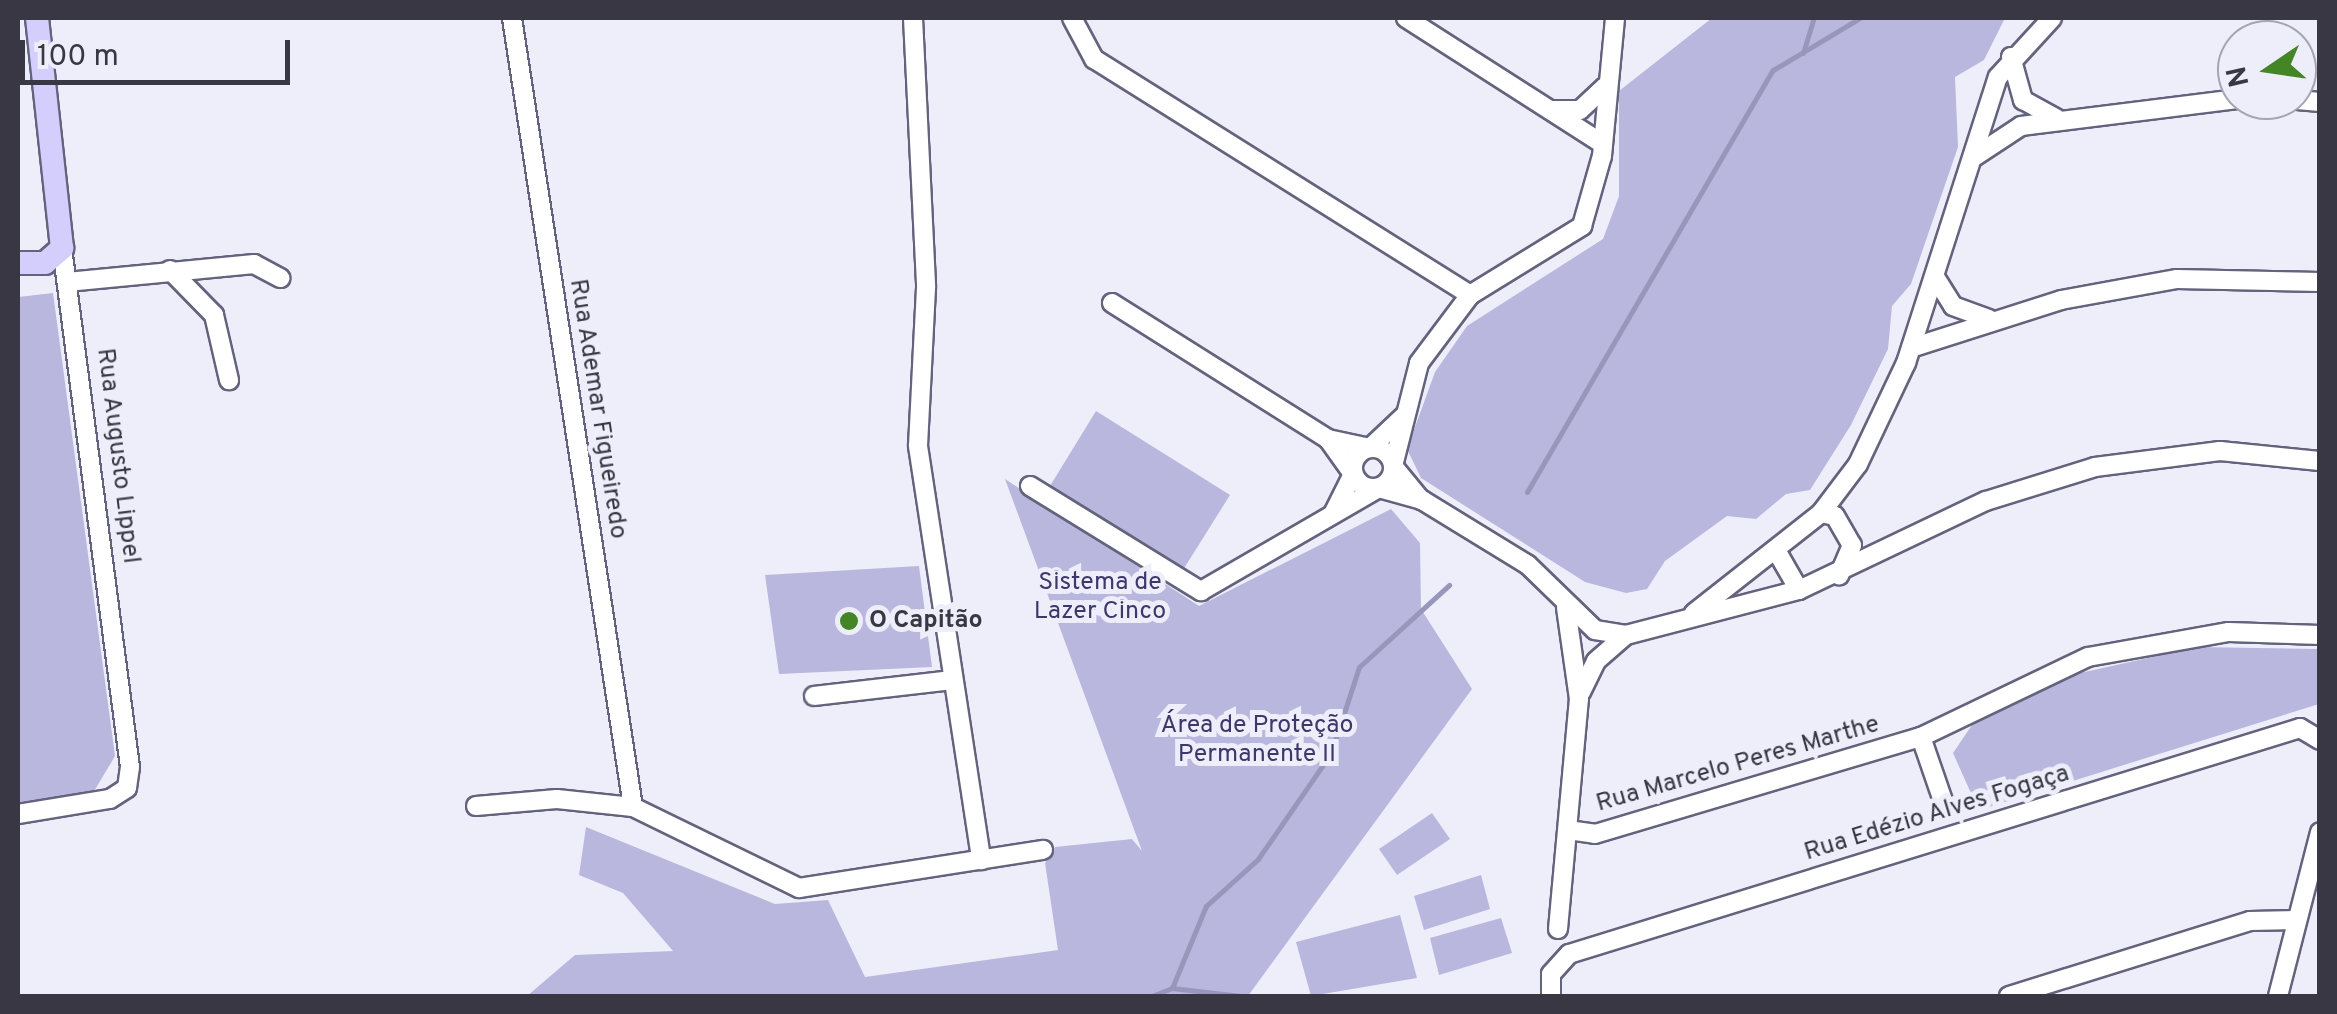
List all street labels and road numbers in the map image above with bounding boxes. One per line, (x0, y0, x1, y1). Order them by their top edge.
street label: Rua Ademar Figueiredo (562, 276, 632, 542)
street label: Rua Augusto Lippel (89, 346, 145, 566)
street label: Rua Marcelo Peres Marthe (1593, 710, 1883, 820)
street label: Rua Edézio Alves Fogaça (1800, 759, 2074, 869)

